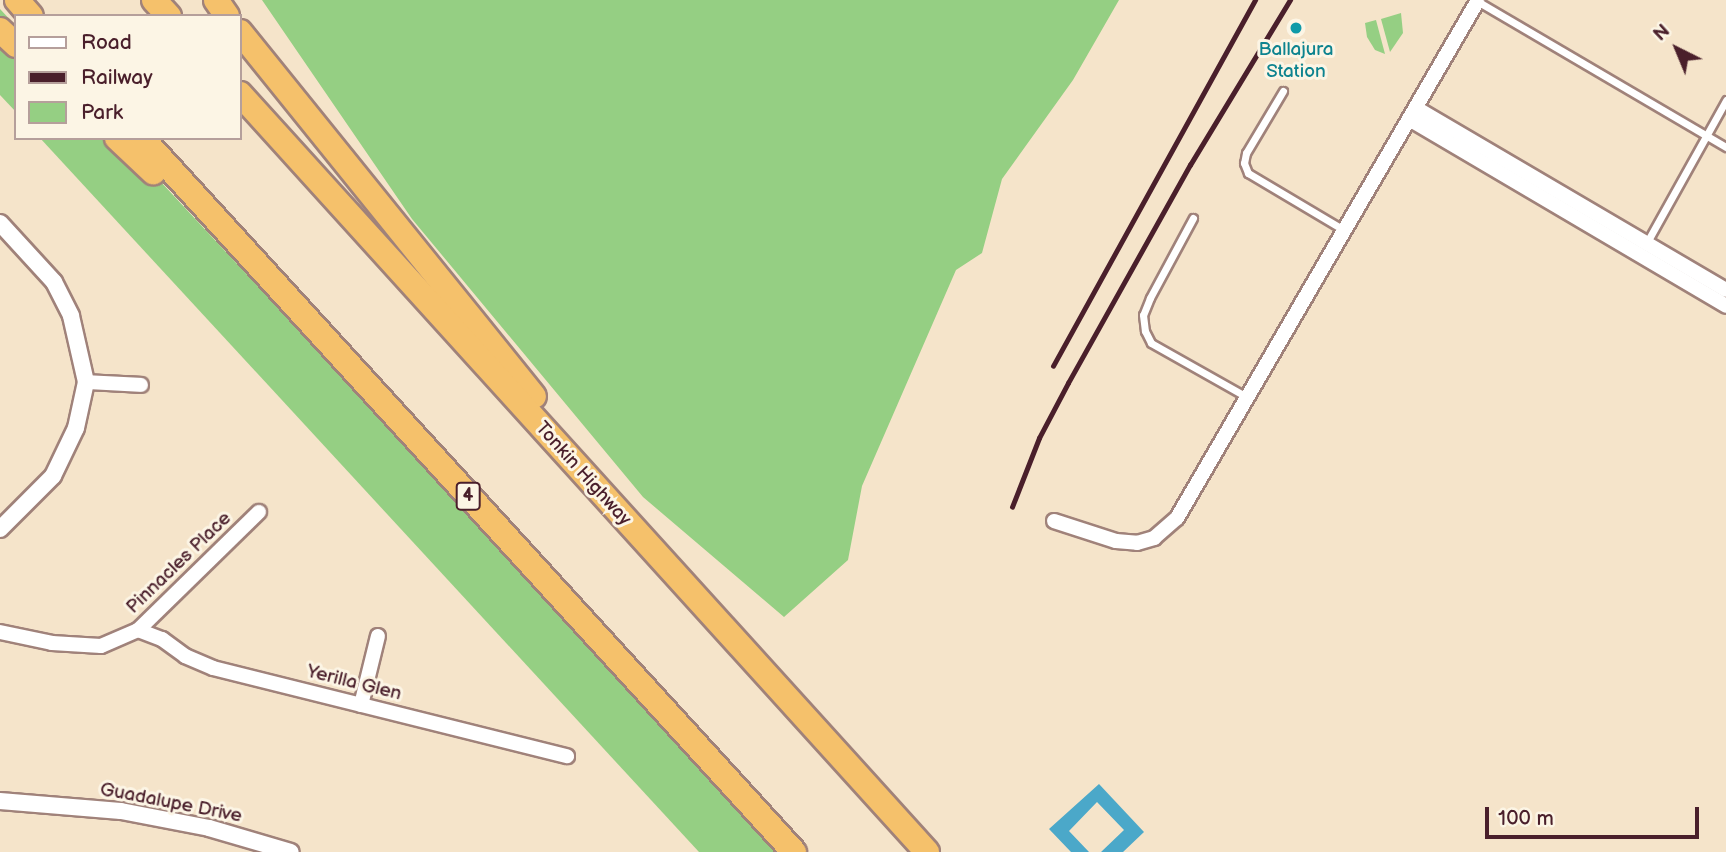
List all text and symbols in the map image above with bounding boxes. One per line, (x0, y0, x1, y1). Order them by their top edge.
legend (14, 14, 242, 140)
north arrow (1642, 14, 1712, 84)
marker: Ballajura Station (1288, 20, 1304, 36)
text: N (1649, 20, 1675, 47)
text: Road (81, 30, 132, 55)
place label: Ballajura Station (1258, 39, 1334, 83)
text: Railway (81, 65, 153, 90)
text: Park (81, 100, 123, 125)
street label: Tonkin Highway (530, 417, 636, 531)
road number: 4 (454, 482, 482, 510)
street label: Pinnacles Place (122, 507, 236, 619)
street label: Yerilla Glen (304, 660, 404, 706)
street label: Guadalupe Drive (98, 778, 244, 828)
scale bar (1488, 792, 1702, 836)
text: 100 m (1498, 806, 1554, 831)

